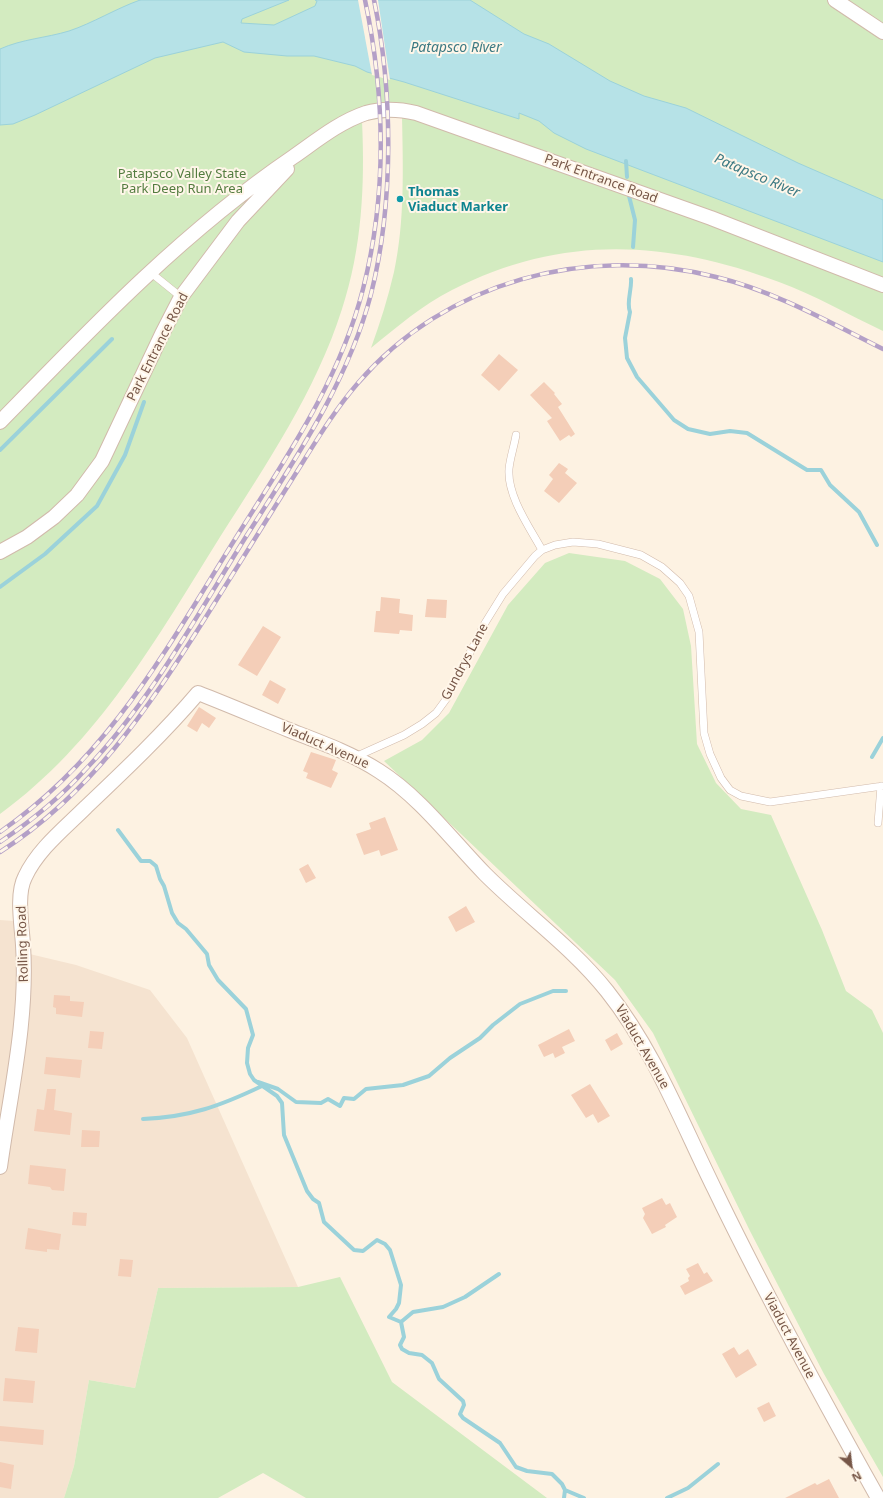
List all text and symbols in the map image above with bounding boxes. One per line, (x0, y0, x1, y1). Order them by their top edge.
water label: Patapsco River (410, 40, 502, 56)
water label: Patapsco River (712, 150, 802, 202)
street label: Park Entrance Road (542, 151, 660, 207)
park label: Patapsco Valley State Park Deep Run Area (118, 166, 246, 197)
place label: Thomas Viaduct Marker (408, 184, 508, 215)
marker: Thomas Viaduct Marker (395, 194, 405, 204)
street label: Park Entrance Road (124, 290, 192, 404)
street label: Gundrys Lane (438, 621, 492, 703)
street label: Viaduct Avenue (279, 720, 371, 772)
street label: Rolling Road (14, 905, 32, 983)
street label: Viaduct Avenue (612, 1002, 672, 1092)
street label: Viaduct Avenue (760, 1291, 818, 1381)
north arrow (831, 1446, 871, 1486)
text: N (849, 1468, 864, 1486)

